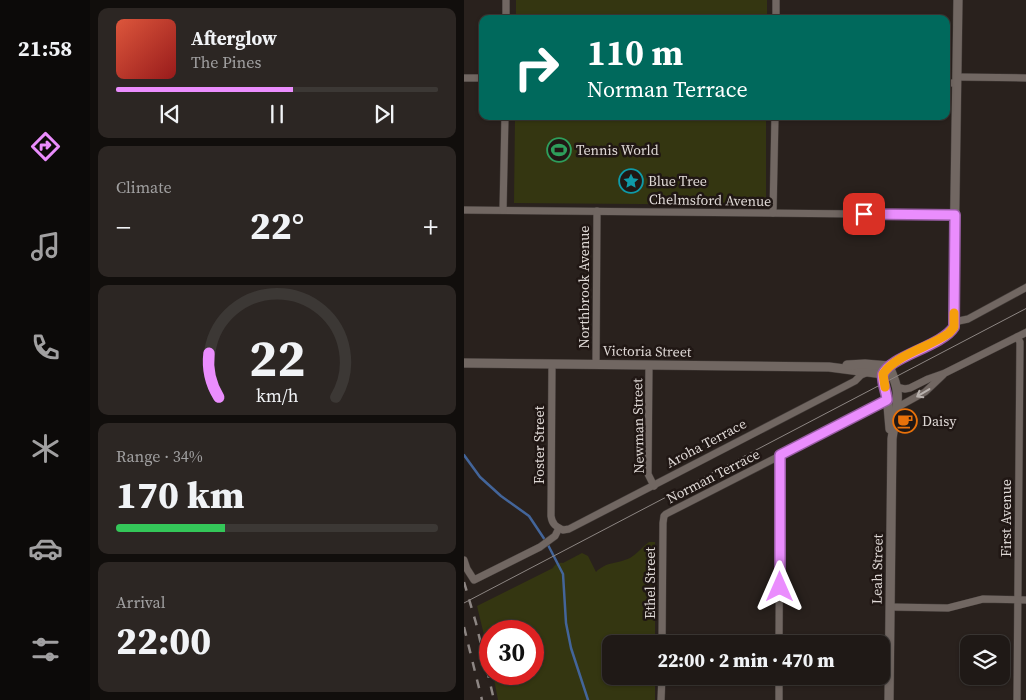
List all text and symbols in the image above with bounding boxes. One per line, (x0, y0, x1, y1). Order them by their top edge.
text: Afterglow (191, 25, 277, 51)
text: 110 m (587, 29, 683, 77)
text: 21:58 (18, 33, 72, 63)
icon: right (504, 35, 569, 100)
text: The Pines (191, 51, 261, 73)
text: Norman Terrace (587, 74, 748, 104)
icon: previous (156, 100, 184, 128)
icon: pause (263, 100, 291, 128)
icon: next (370, 100, 398, 128)
icon: directions (28, 129, 63, 164)
sports icon: Tennis World (546, 137, 572, 163)
place label: Tennis World (576, 140, 659, 160)
place icon: Blue Tree (618, 168, 644, 194)
place label: Blue Tree (648, 171, 707, 191)
text: Climate (116, 176, 172, 198)
street label: Chelmsford Avenue (649, 189, 771, 211)
pin (843, 193, 885, 235)
text: 22° (250, 200, 304, 252)
icon: arrive (850, 200, 878, 228)
text: − (116, 208, 131, 246)
text: + (423, 208, 438, 246)
street label: Northbrook Avenue (574, 226, 594, 348)
icon: music (28, 229, 63, 264)
text: 22 (249, 322, 305, 393)
icon: phone (28, 330, 63, 365)
street label: Victoria Street (602, 340, 692, 362)
street label: Newman Street (627, 378, 649, 474)
text: km/h (256, 383, 299, 408)
one-way arrow (916, 388, 930, 398)
street label: Foster Street (529, 405, 549, 484)
cafe icon: Daisy (892, 408, 918, 434)
place label: Daisy (922, 411, 957, 431)
street label: Aroha Terrace (662, 413, 750, 473)
icon: climate (28, 431, 63, 466)
street label: Norman Terrace (663, 444, 763, 508)
text: Range · 34% (116, 445, 203, 467)
text: 170 km (116, 469, 244, 521)
street label: First Avenue (996, 479, 1016, 557)
icon: car (28, 531, 63, 566)
street label: Leah Street (866, 533, 888, 604)
street label: Ethel Street (640, 547, 660, 619)
position arrow (753, 560, 805, 612)
text: Arrival (116, 591, 165, 613)
text: 22:00 (116, 615, 211, 667)
speed limit sign: 30 (479, 620, 544, 685)
icon: filters (28, 632, 63, 667)
map controls (960, 635, 1010, 685)
button: layers (960, 635, 1010, 685)
text: 22:00 · 2 min · 470 m (657, 647, 835, 673)

